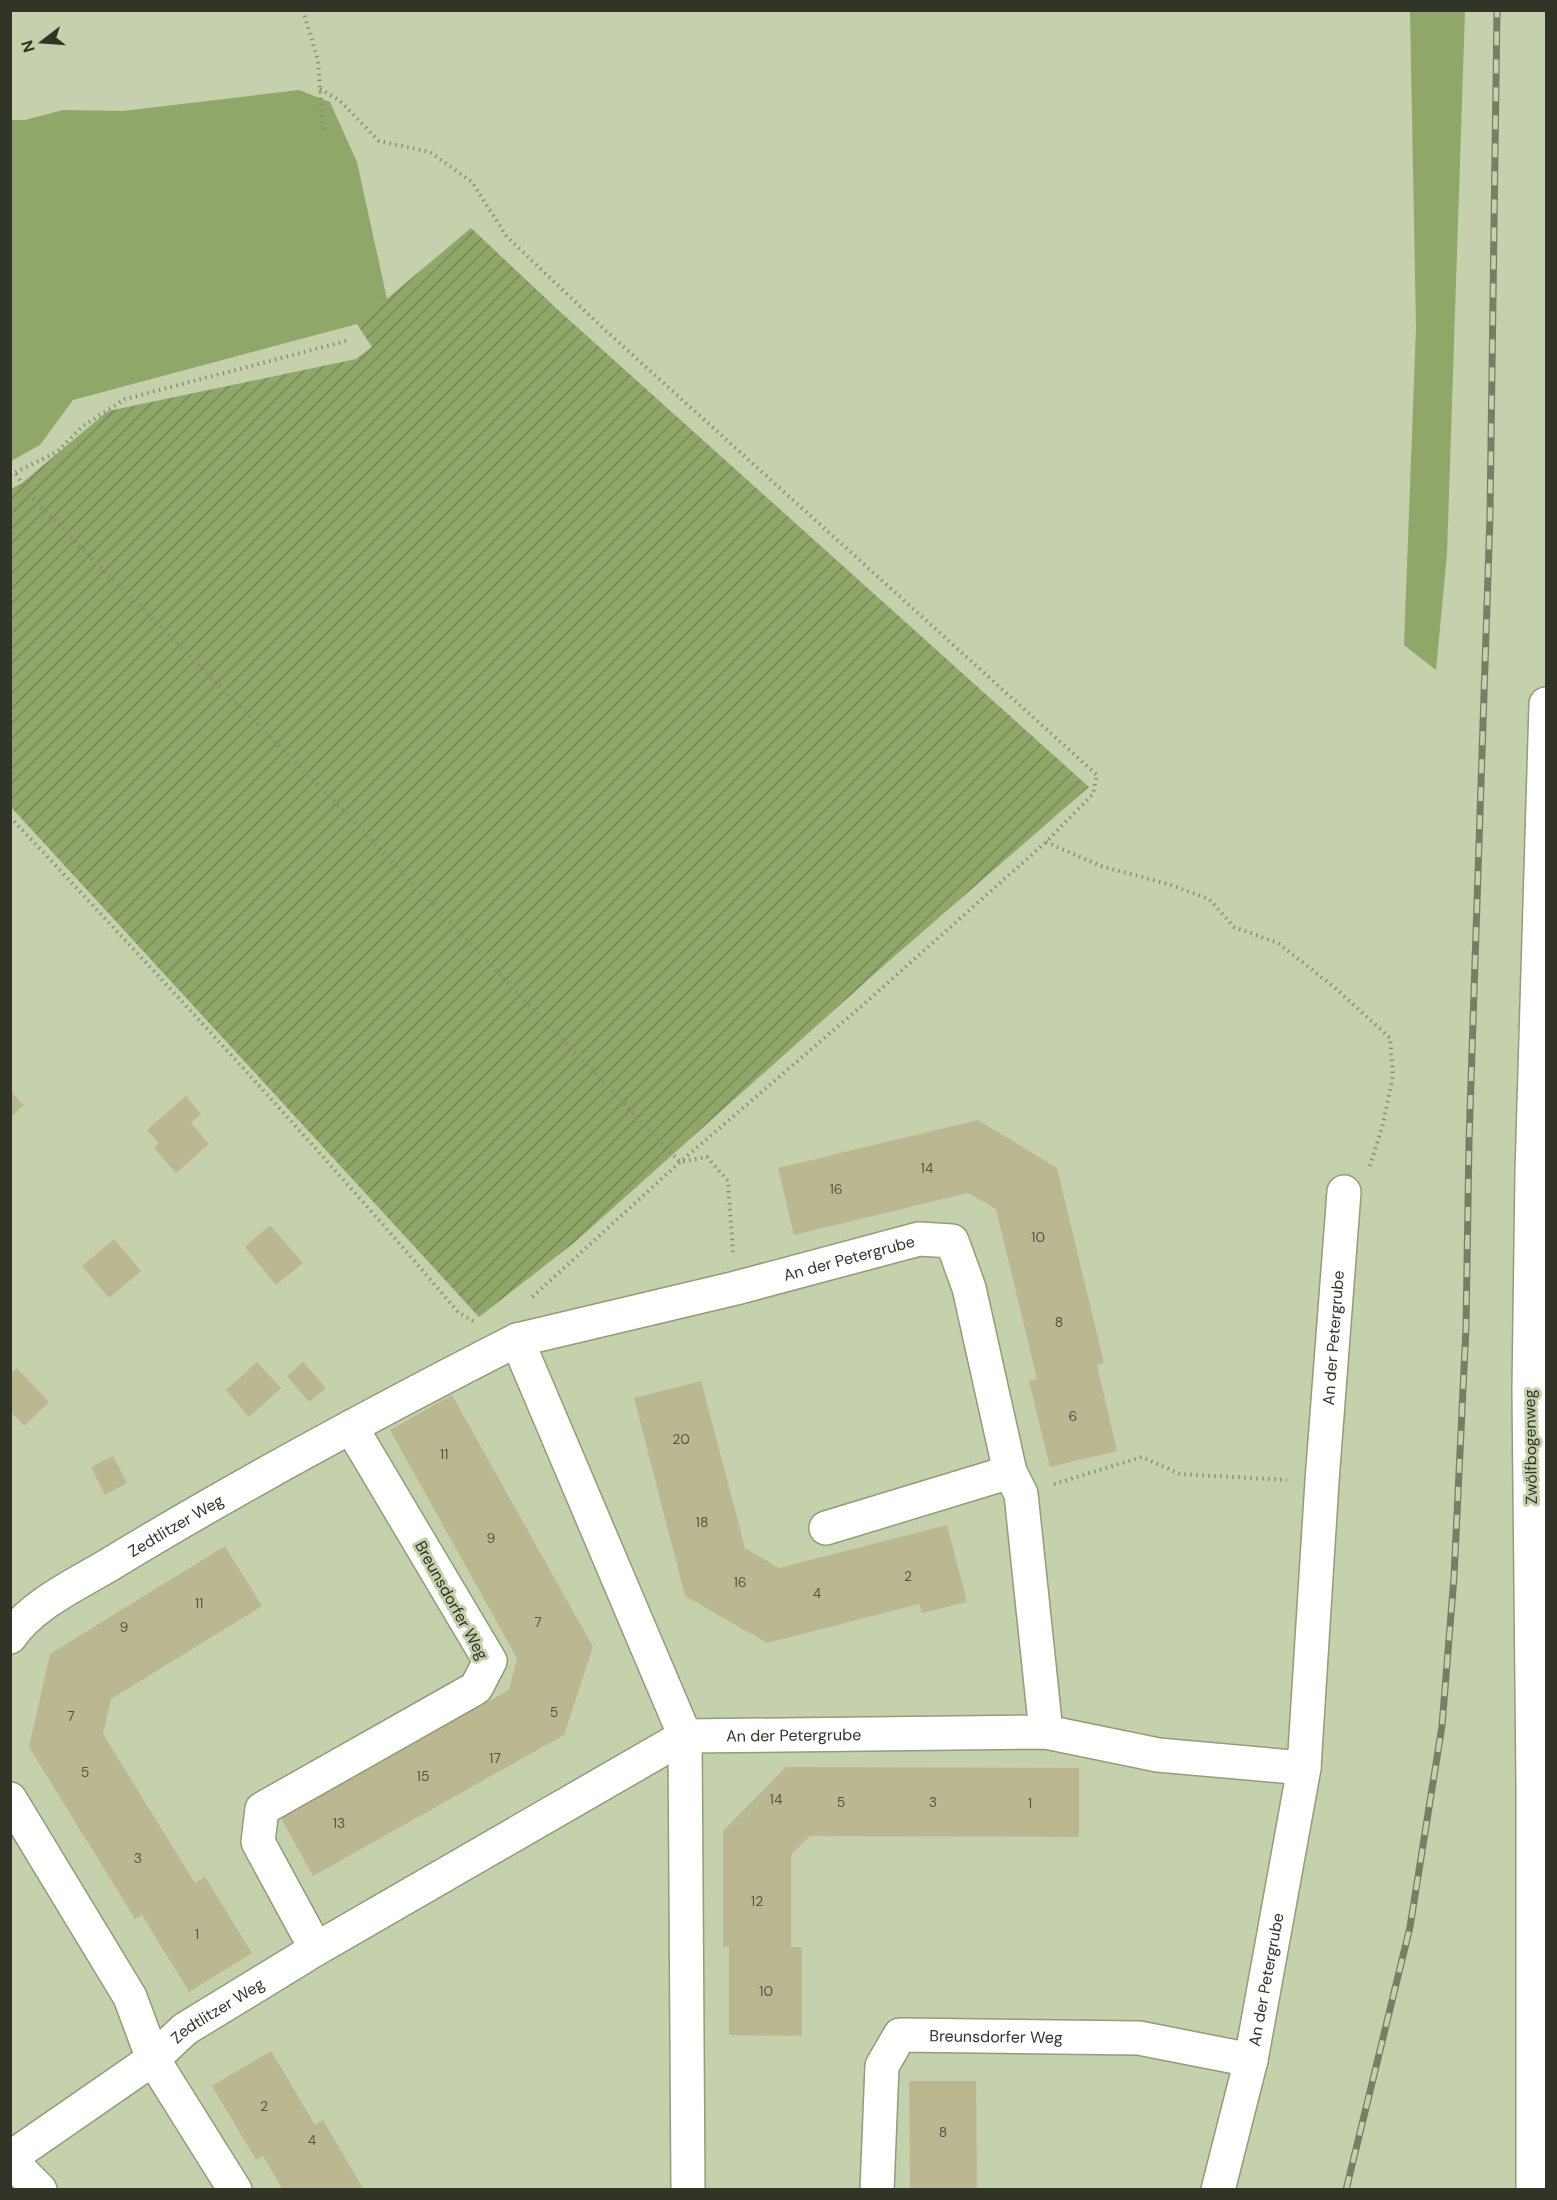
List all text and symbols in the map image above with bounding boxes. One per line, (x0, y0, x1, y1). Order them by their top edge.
north arrow (12, 12, 72, 72)
text: N (16, 38, 40, 55)
house number: 14 (921, 1159, 934, 1177)
house number: 16 (829, 1180, 843, 1198)
house number: 10 (1031, 1228, 1045, 1246)
street label: An der Petergrube (781, 1231, 917, 1286)
street label: An der Petergrube (1318, 1270, 1349, 1406)
house number: 8 (1055, 1313, 1063, 1331)
street label: Zwölfbogenweg (1519, 1389, 1542, 1505)
house number: 6 (1069, 1407, 1077, 1425)
house number: 20 (672, 1430, 690, 1448)
house number: 11 (440, 1445, 448, 1463)
street label: Zedtlitzer Weg (124, 1490, 227, 1562)
house number: 18 (696, 1513, 708, 1531)
house number: 9 (487, 1529, 496, 1547)
street label: Breunsdorfer Weg (410, 1537, 493, 1664)
house number: 2 (904, 1567, 912, 1585)
house number: 16 (733, 1573, 747, 1591)
house number: 4 (813, 1584, 822, 1602)
house number: 11 (195, 1594, 203, 1612)
house number: 7 (534, 1613, 542, 1631)
house number: 9 (120, 1618, 129, 1636)
house number: 5 (550, 1703, 558, 1721)
house number: 7 (67, 1707, 75, 1725)
street label: An der Petergrube (726, 1724, 861, 1747)
house number: 17 (489, 1749, 501, 1767)
house number: 5 (81, 1763, 89, 1781)
house number: 15 (417, 1767, 429, 1785)
house number: 14 (770, 1790, 783, 1808)
house number: 5 (837, 1793, 845, 1811)
house number: 3 (929, 1793, 937, 1811)
house number: 1 (1028, 1794, 1032, 1812)
house number: 13 (333, 1814, 345, 1832)
house number: 3 (134, 1849, 142, 1867)
house number: 12 (751, 1892, 763, 1910)
street label: An der Petergrube (1244, 1911, 1289, 2048)
house number: 1 (195, 1925, 199, 1943)
street label: Zedtlitzer Weg (166, 1973, 268, 2048)
house number: 10 (759, 1982, 773, 2000)
street label: Breunsdorfer Weg (929, 2025, 1063, 2048)
house number: 2 (260, 2097, 268, 2115)
house number: 8 (939, 2123, 947, 2141)
house number: 4 (308, 2131, 317, 2149)

